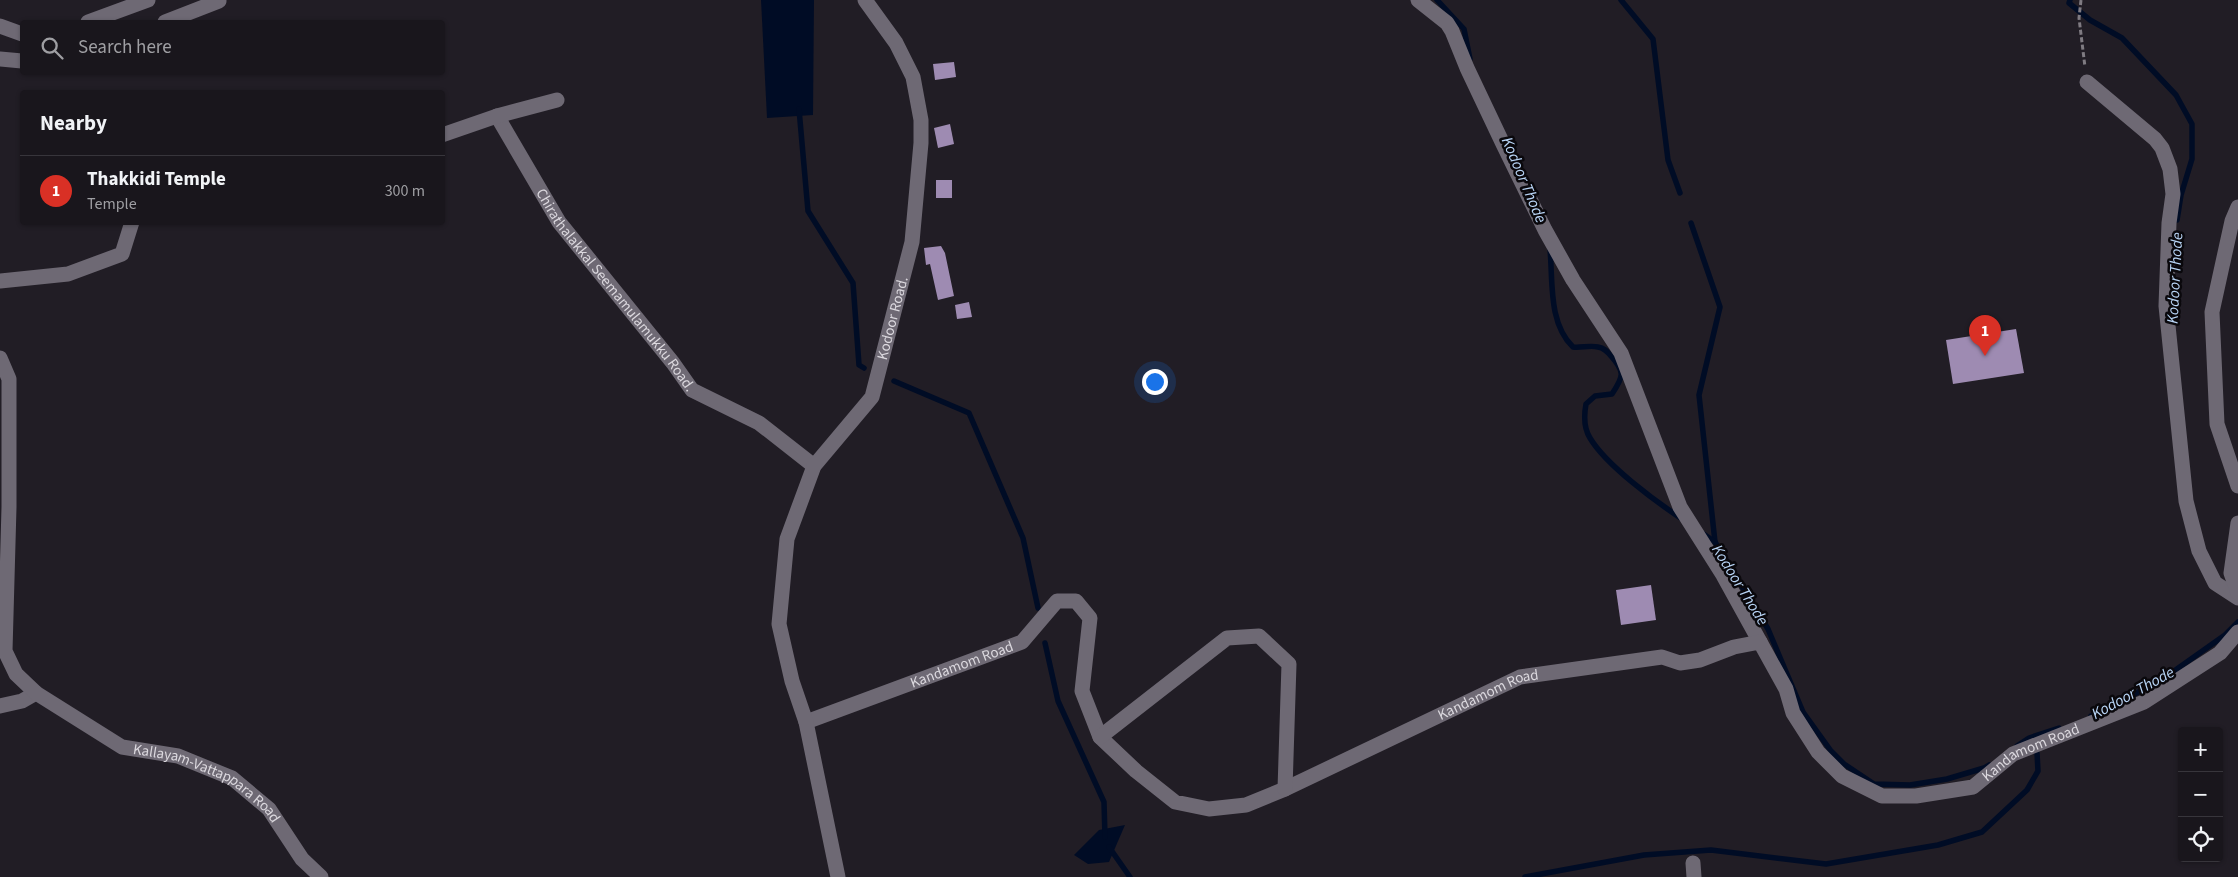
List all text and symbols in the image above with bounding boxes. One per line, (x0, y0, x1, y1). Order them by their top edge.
search box (20, 20, 445, 75)
icon: search (38, 34, 66, 62)
text: Search here (78, 34, 172, 61)
text: Nearby (40, 108, 107, 138)
water label: Kodoor Thode (1496, 134, 1552, 227)
text: Thakkidi Temple (87, 166, 226, 193)
text: 1 (52, 180, 60, 202)
text: 300 m (385, 180, 425, 202)
street label: Chirathalakkal Seemamulamukku Road. (531, 184, 700, 396)
text: Temple (87, 193, 137, 215)
water label: Kodoor Thode (2162, 231, 2188, 324)
street label: Kodoor Road. (872, 274, 913, 362)
pin: 1 (1969, 315, 2001, 356)
your location (1142, 369, 1168, 395)
water label: Kodoor Thode (1706, 540, 1774, 630)
street label: Kandamom Road (907, 636, 1016, 693)
water label: Kodoor Thode (2088, 661, 2179, 725)
street label: Kandamom Road (1434, 664, 1540, 725)
street label: Kandamom Road (1977, 718, 2083, 786)
map controls (2178, 727, 2223, 862)
button: + (2178, 727, 2223, 772)
street label: Kallayam-Vattappara Road (132, 738, 286, 827)
button: − (2178, 772, 2223, 817)
button: locate (2178, 817, 2223, 862)

